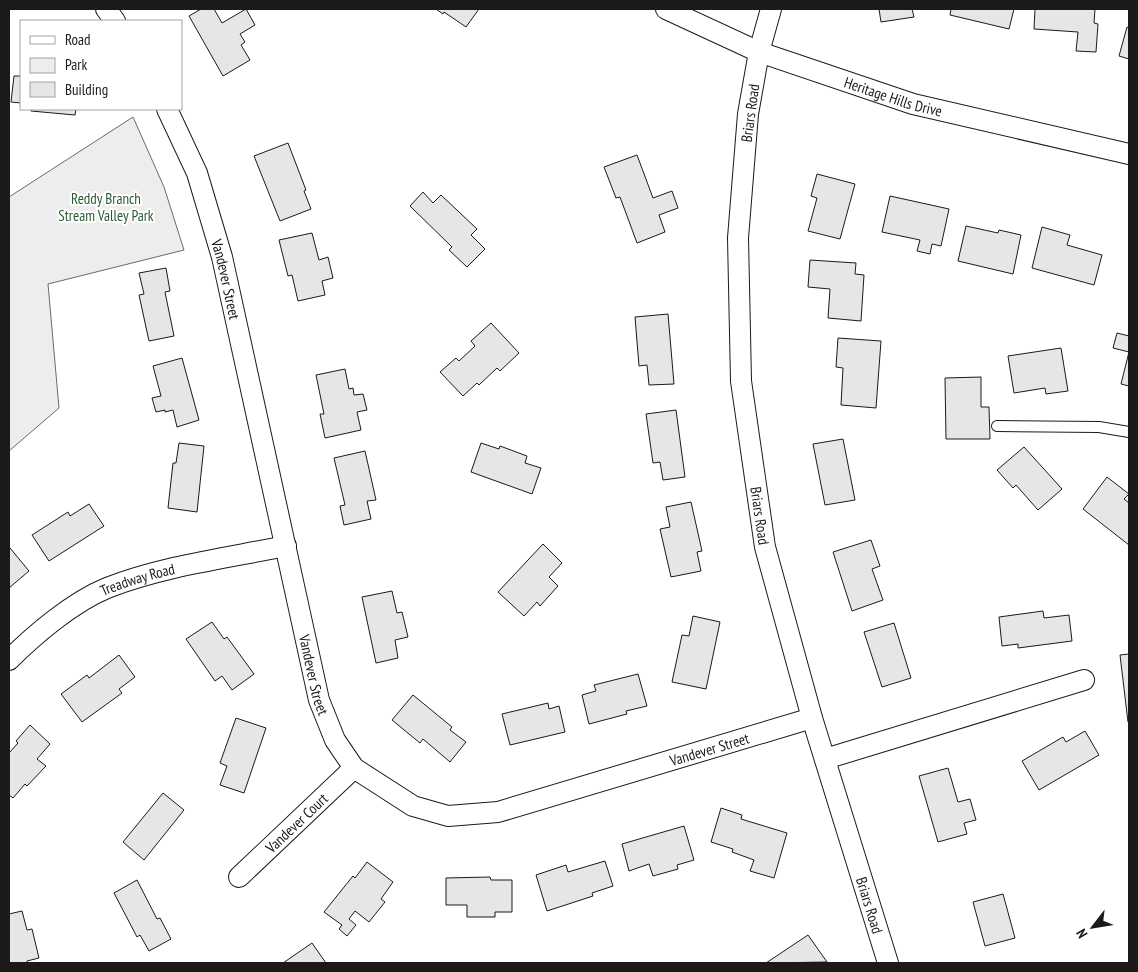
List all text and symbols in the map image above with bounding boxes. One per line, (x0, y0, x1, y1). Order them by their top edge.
legend (20, 20, 182, 110)
text: Road (65, 30, 91, 49)
text: Park (65, 55, 87, 74)
street label: Heritage Hills Drive (842, 72, 944, 120)
text: Building (65, 80, 108, 99)
street label: Briars Road (737, 83, 763, 143)
park label: Reddy Branch Stream Valley Park (58, 189, 154, 225)
street label: Vandever Street (207, 236, 245, 321)
street label: Briars Road (747, 485, 774, 546)
street label: Treadway Road (97, 559, 176, 599)
street label: Vandever Street (295, 632, 333, 718)
street label: Vandever Street (666, 728, 751, 770)
street label: Vandever Court (260, 789, 331, 857)
street label: Briars Road (852, 874, 888, 936)
north arrow (1068, 902, 1118, 952)
text: N (1072, 926, 1092, 942)

